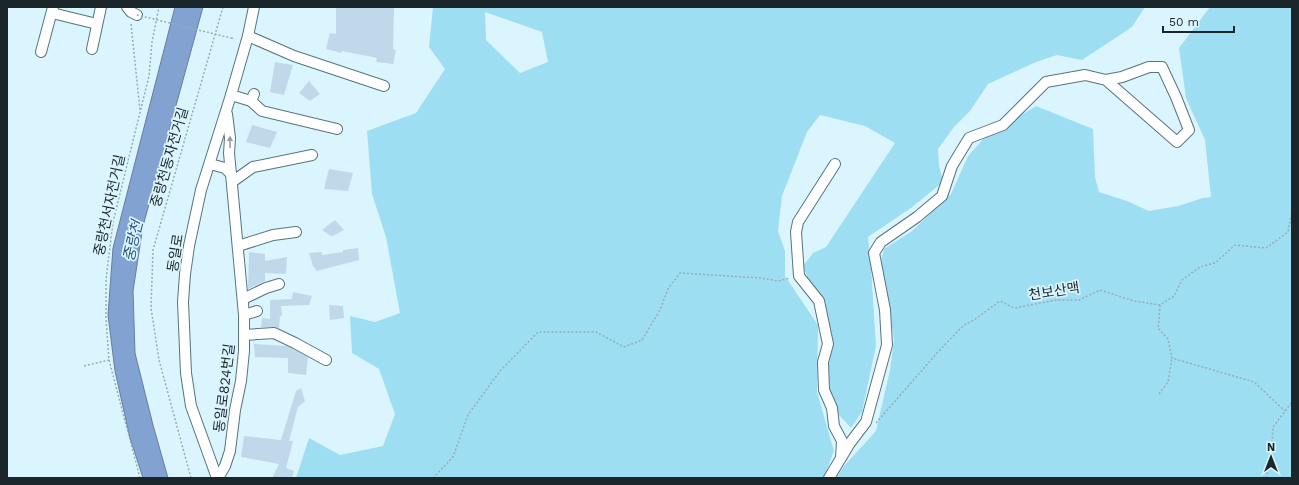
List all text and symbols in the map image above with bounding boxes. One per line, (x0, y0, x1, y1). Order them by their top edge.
scale bar (1163, 8, 1234, 34)
text: 50 m (1169, 15, 1199, 29)
street label: 중랑천동자전거길 (147, 105, 191, 209)
one-way arrow (227, 135, 233, 148)
street label: 중랑천서자전거길 (90, 153, 128, 257)
water label: 중랑천 (120, 217, 147, 263)
street label: 동일로 (164, 233, 186, 273)
street label: 천보산맥 (1027, 279, 1081, 303)
street label: 동일로824번길 (211, 343, 237, 433)
north arrow (1251, 437, 1291, 477)
text: N (1267, 441, 1275, 454)

